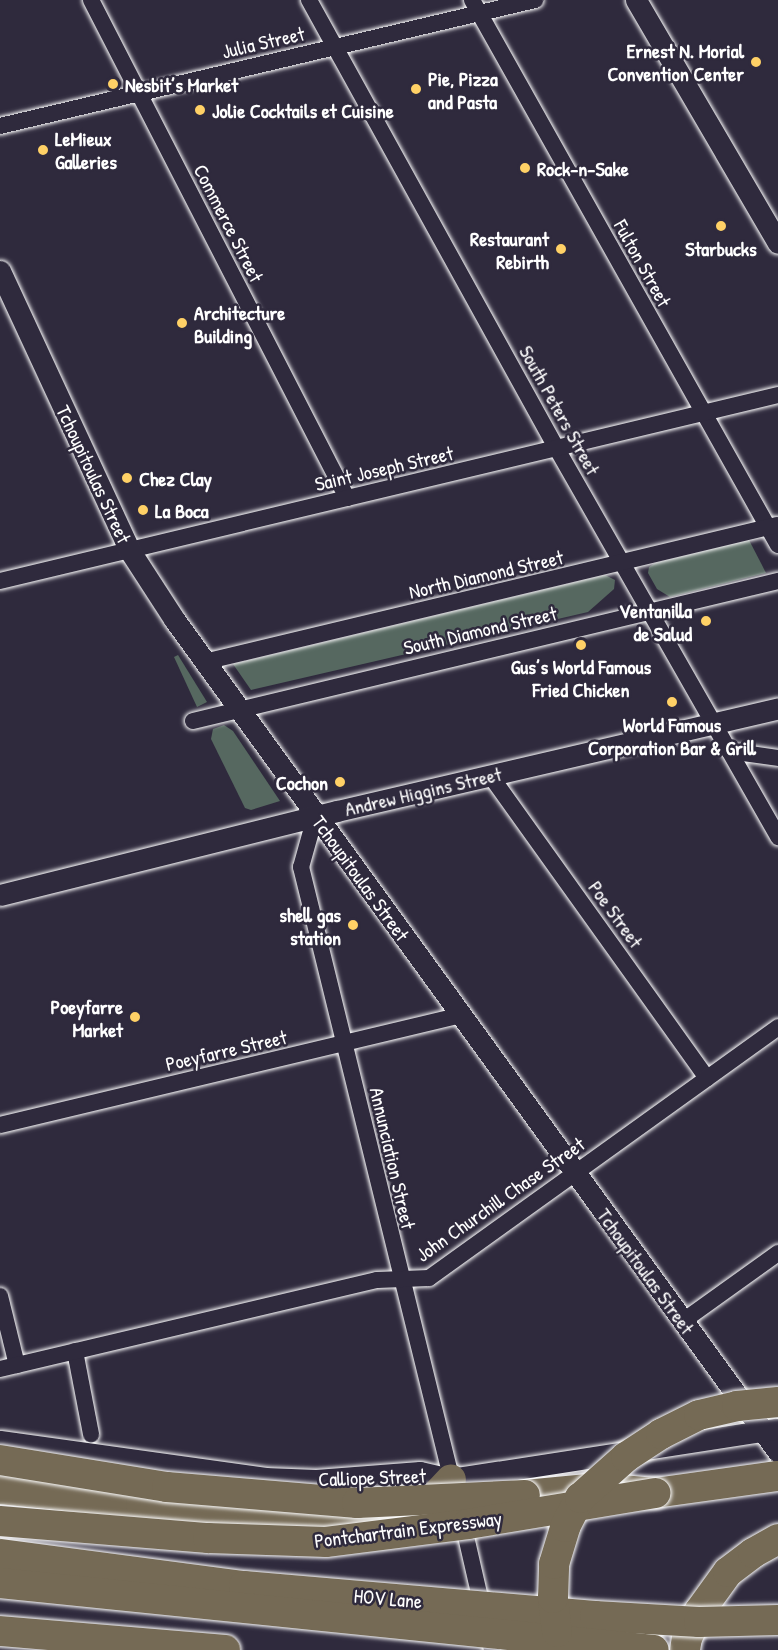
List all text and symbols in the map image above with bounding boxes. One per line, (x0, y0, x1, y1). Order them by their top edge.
street label: Julia Street (219, 21, 307, 63)
place label: Ernest N. Morial Convention Center (607, 39, 744, 86)
marker: Ernest N. Morial Convention Center (749, 55, 763, 69)
place label: Pie, Pizza and Pasta (428, 66, 498, 113)
place label: Nesbit’s Market (125, 72, 238, 96)
marker: Nesbit’s Market (106, 77, 120, 91)
marker: Pie, Pizza and Pasta (409, 82, 423, 96)
place label: Jolie Cocktails et Cuisine (212, 98, 394, 122)
marker: Jolie Cocktails et Cuisine (193, 103, 207, 117)
place label: LeMieux Galleries (55, 126, 117, 173)
marker: LeMieux Galleries (36, 143, 50, 157)
place label: Rock-n-Sake (537, 156, 629, 180)
street label: Commerce Street (189, 160, 269, 286)
marker: Rock-n-Sake (518, 161, 532, 175)
street label: Fulton Street (609, 215, 677, 311)
marker: Starbucks (714, 219, 728, 233)
place label: Restaurant Rebirth (470, 226, 549, 273)
place label: Starbucks (685, 236, 757, 260)
marker: Restaurant Rebirth (554, 242, 568, 256)
place label: Architecture Building (194, 300, 285, 347)
marker: Architecture Building (175, 316, 189, 330)
street label: South Peters Street (515, 341, 605, 479)
street label: Tchoupitoulas Street (52, 401, 136, 547)
street label: Saint Joseph Street (312, 440, 456, 496)
place label: Chez Clay (139, 466, 212, 490)
marker: Chez Clay (120, 471, 134, 485)
place label: La Boca (155, 498, 209, 522)
marker: La Boca (136, 503, 150, 517)
street label: North Diamond Street (406, 545, 566, 603)
place label: Ventanilla de Salud (619, 598, 692, 645)
street label: South Diamond Street (401, 601, 559, 659)
marker: Ventanilla de Salud (697, 612, 715, 630)
marker: Gus’s World Famous Fried Chicken (574, 638, 588, 652)
place label: Gus’s World Famous Fried Chicken (511, 654, 651, 701)
marker: World Famous Corporation Bar & Grill (665, 695, 679, 709)
place label: World Famous Corporation Bar & Grill (588, 712, 756, 759)
street label: Andrew Higgins Street (342, 761, 504, 821)
place label: Cochon (276, 770, 328, 794)
marker: Cochon (333, 775, 347, 789)
street label: Tchoupitoulas Street (307, 810, 415, 946)
street label: Poe Street (584, 876, 648, 952)
place label: shell gas station (279, 902, 341, 949)
marker: shell gas station (346, 918, 360, 932)
place label: Poeyfarre Market (51, 994, 123, 1041)
marker: Poeyfarre Market (128, 1010, 142, 1024)
street label: Poeyfarre Street (163, 1024, 289, 1076)
street label: Annunciation Street (365, 1085, 421, 1231)
street label: John Churchill Chase Street (411, 1132, 589, 1266)
street label: Tchoupitoulas Street (592, 1203, 700, 1339)
street label: Calliope Street (318, 1463, 426, 1491)
street label: Pontchartrain Expressway (313, 1506, 503, 1552)
street label: HOV Lane (353, 1583, 423, 1613)

